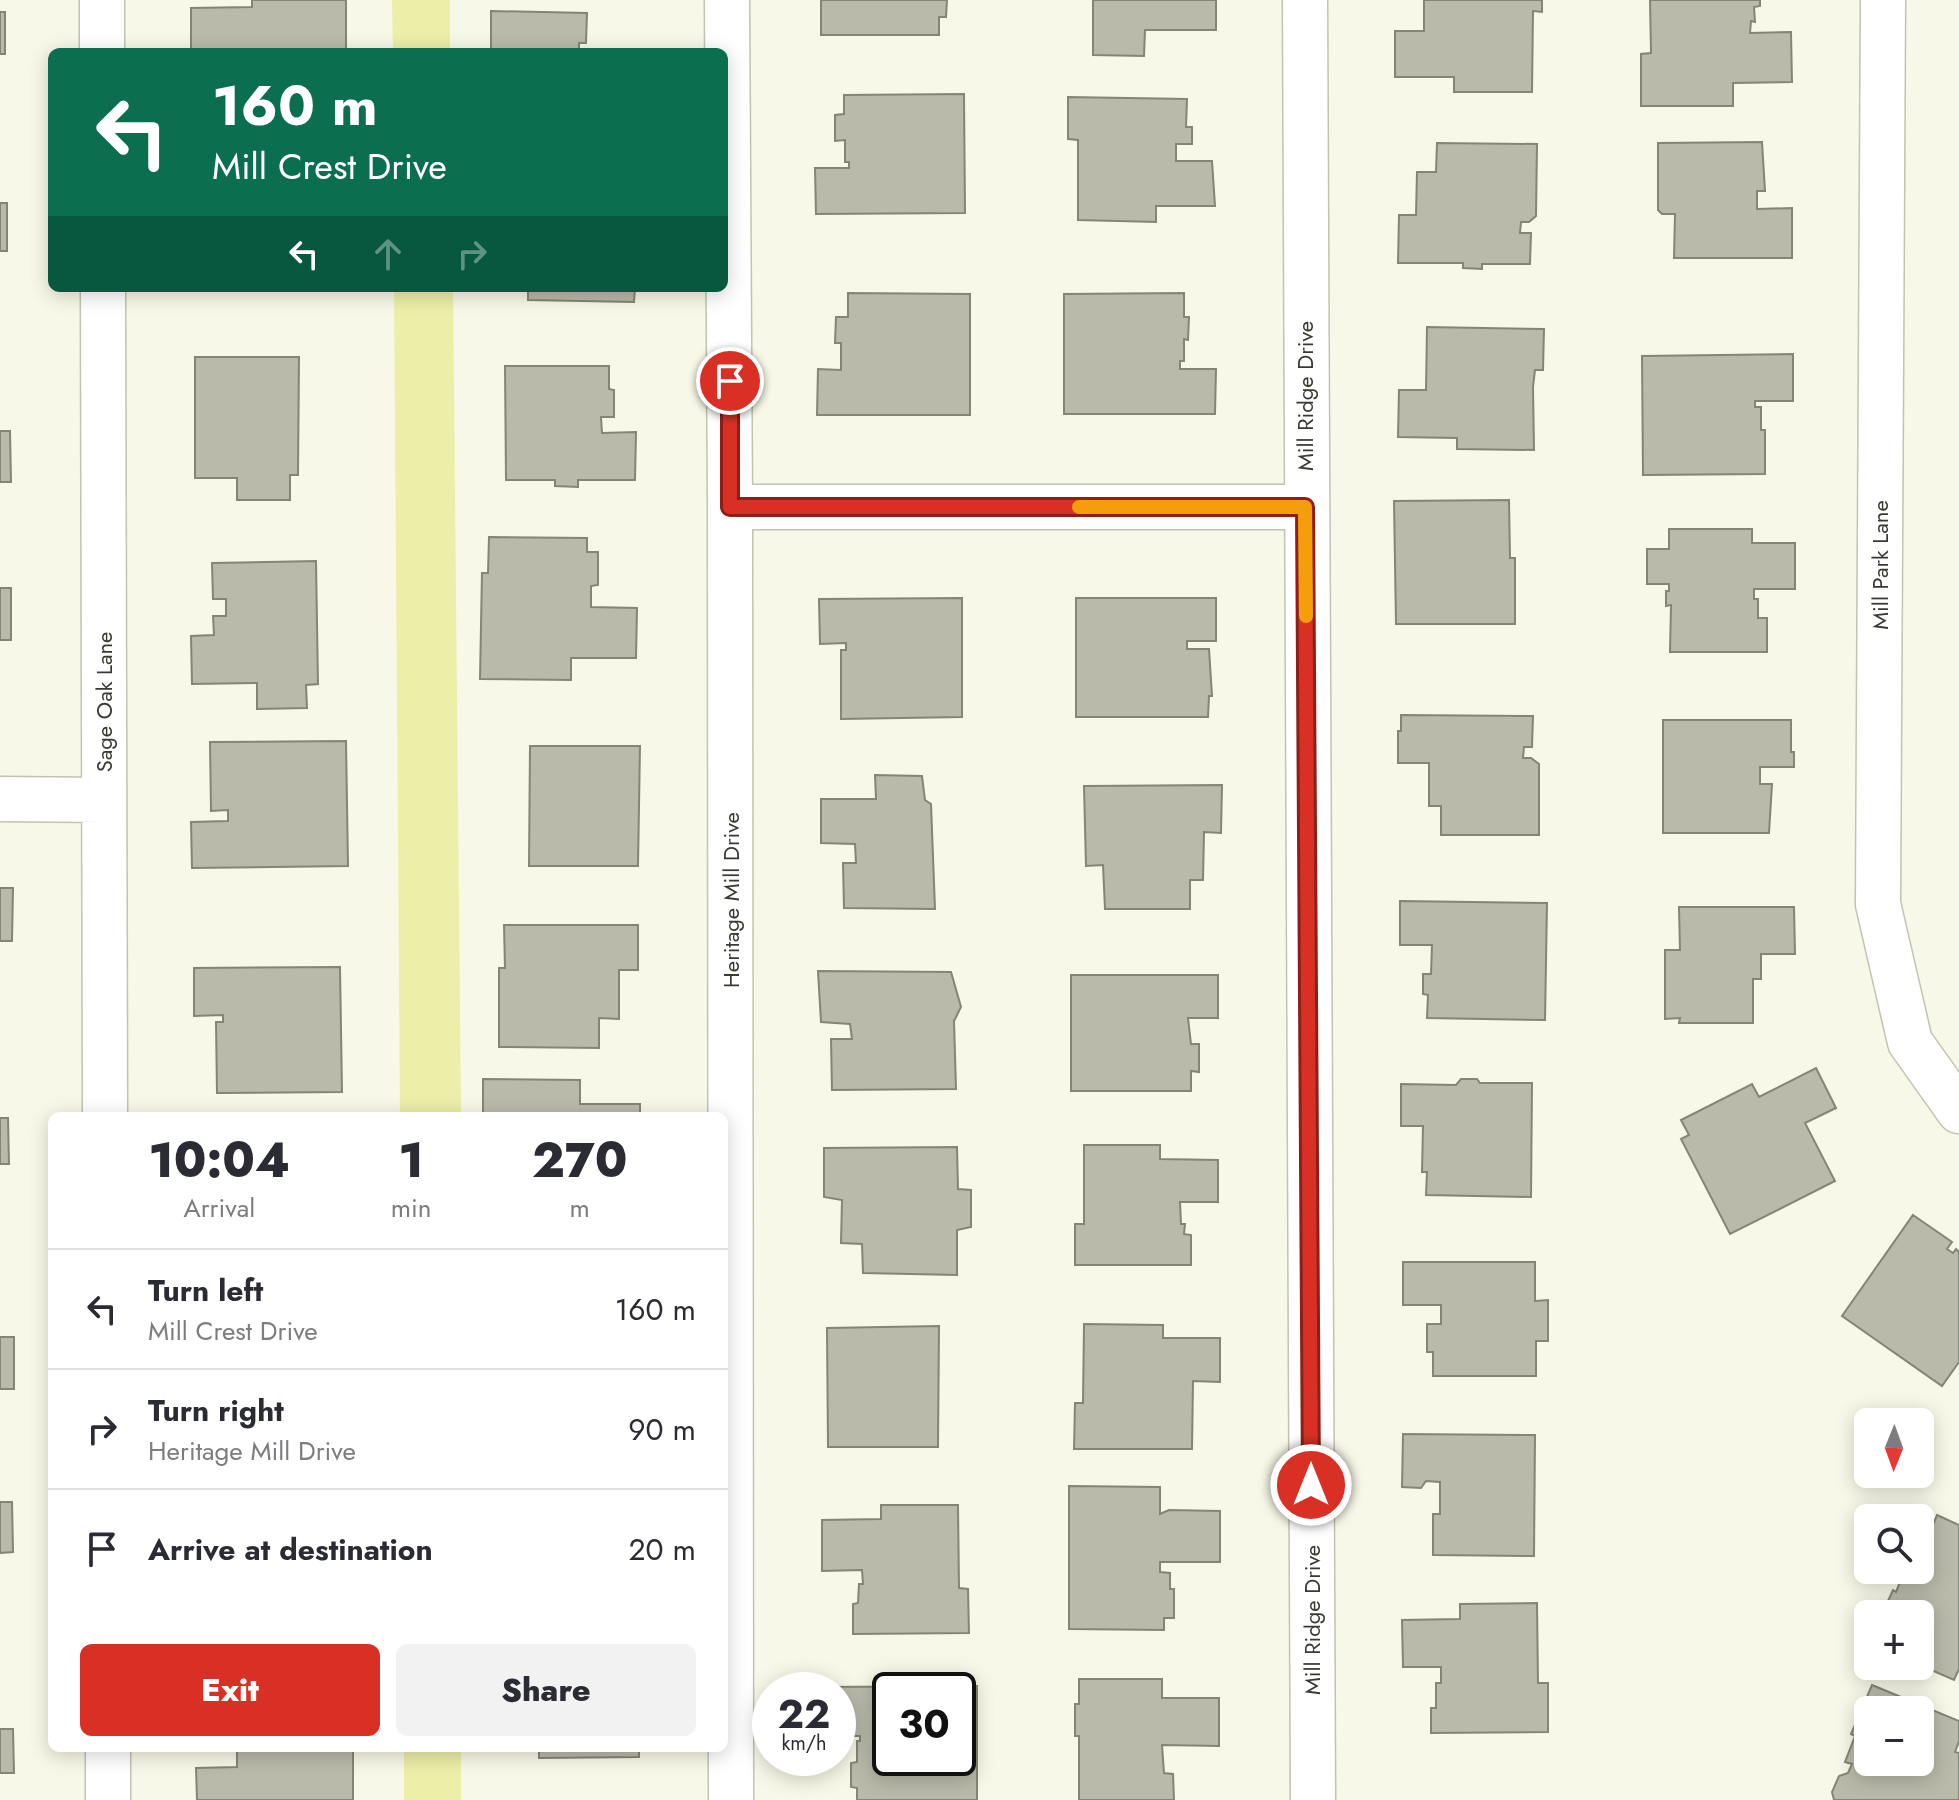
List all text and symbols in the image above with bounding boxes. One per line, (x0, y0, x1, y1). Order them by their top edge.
text: 160 m (212, 65, 378, 146)
icon: left (80, 80, 184, 184)
text: Mill Crest Drive (212, 140, 447, 192)
icon: left (282, 232, 326, 276)
icon: ahead (366, 232, 410, 276)
icon: right (450, 232, 494, 276)
street label: Mill Ridge Drive (1289, 321, 1321, 471)
pin (696, 347, 764, 415)
icon: arrive (708, 359, 752, 403)
street label: Mill Park Lane (1864, 500, 1896, 630)
street label: Sage Oak Lane (88, 632, 120, 772)
street label: Heritage Mill Drive (715, 812, 747, 988)
text: 10:04 (149, 1126, 290, 1195)
text: 1 (398, 1126, 424, 1195)
text: 270 (532, 1126, 627, 1195)
text: Arrival (184, 1189, 255, 1227)
text: min (391, 1189, 431, 1227)
text: m (570, 1189, 590, 1227)
text: Turn left (148, 1269, 263, 1312)
icon: left (80, 1287, 124, 1331)
text: 160 m (615, 1288, 696, 1331)
text: Mill Crest Drive (148, 1312, 318, 1350)
text: Turn right (148, 1389, 284, 1432)
icon: right (80, 1407, 124, 1451)
text: 90 m (628, 1408, 696, 1451)
north arrow (1854, 1408, 1934, 1488)
map controls (1854, 1408, 1934, 1776)
text: Heritage Mill Drive (148, 1432, 356, 1470)
position arrow (1269, 1443, 1353, 1527)
button: search (1854, 1504, 1934, 1584)
icon: arrive (80, 1527, 124, 1571)
text: Arrive at destination (148, 1528, 433, 1571)
text: 20 m (629, 1528, 696, 1571)
street label: Mill Ridge Drive (1296, 1545, 1328, 1695)
button: + (1854, 1600, 1934, 1680)
button: Exit (80, 1644, 380, 1736)
button: Share (396, 1644, 696, 1736)
speed limit sign: 30 (872, 1672, 976, 1776)
text: 22 (778, 1685, 830, 1743)
button: − (1854, 1696, 1934, 1776)
text: km/h (781, 1729, 827, 1758)

